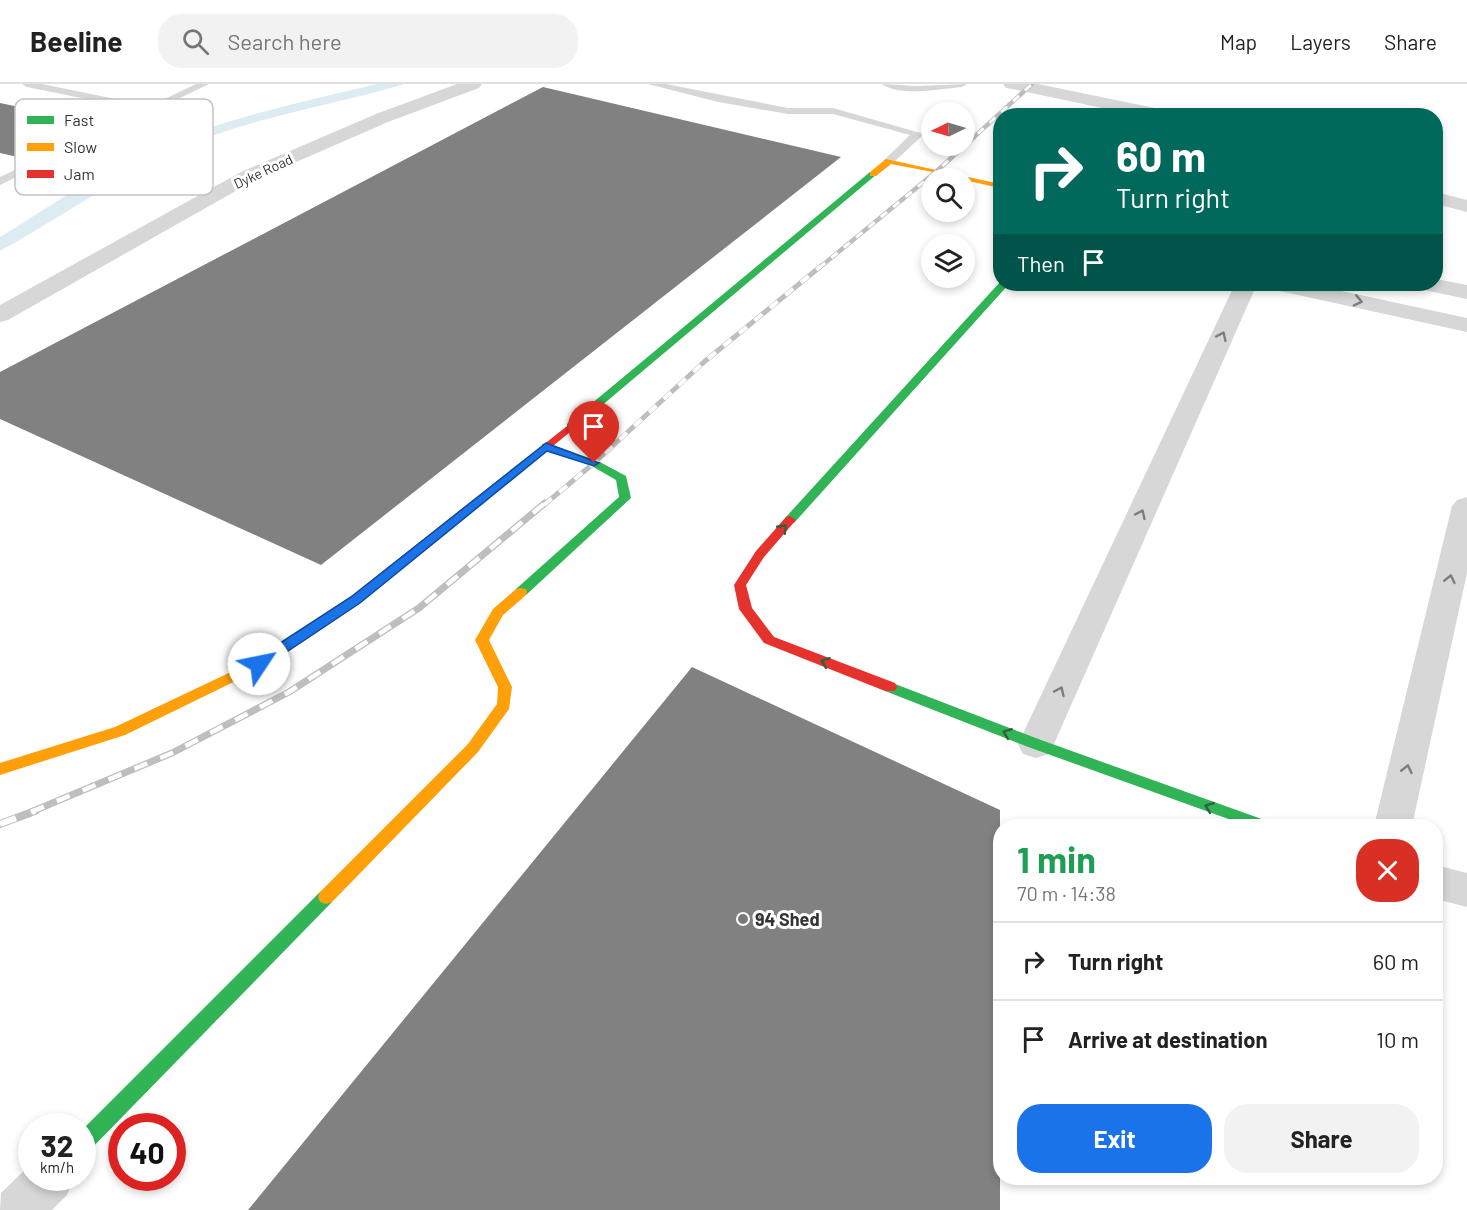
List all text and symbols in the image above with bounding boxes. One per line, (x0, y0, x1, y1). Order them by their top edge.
search box (158, 14, 578, 68)
text: Beeline (30, 24, 122, 58)
icon: search (179, 25, 212, 58)
text: Search here (227, 28, 342, 54)
text: Map (1220, 29, 1257, 54)
text: Layers (1290, 29, 1351, 54)
text: Share (1384, 29, 1437, 54)
legend (15, 99, 213, 195)
north arrow (921, 102, 975, 156)
map controls (921, 102, 975, 288)
text: Fast (64, 110, 94, 129)
text: 60 m (1116, 130, 1206, 180)
icon: right (1017, 132, 1095, 210)
text: Slow (64, 137, 97, 156)
street label: Dyke Road (231, 150, 295, 192)
text: Jam (64, 164, 95, 183)
button: search (921, 168, 975, 222)
text: Turn right (1116, 181, 1230, 213)
button: layers (921, 234, 975, 288)
icon: arrive (1077, 246, 1110, 279)
text: Then (1017, 250, 1065, 276)
one-way arrow (1353, 294, 1363, 307)
one-way arrow (1215, 332, 1227, 343)
pin (568, 401, 619, 463)
icon: arrive (577, 410, 610, 443)
one-way arrow (1134, 509, 1146, 520)
one-way arrow (776, 525, 787, 535)
one-way arrow (1443, 575, 1456, 585)
position arrow (227, 632, 291, 696)
one-way arrow (820, 657, 831, 669)
one-way arrow (1053, 687, 1065, 698)
one-way arrow (1002, 728, 1013, 740)
one-way arrow (1399, 765, 1412, 775)
one-way arrow (1205, 801, 1215, 814)
text: 1 min (1017, 837, 1096, 880)
button: close (1356, 839, 1419, 902)
text: 70 m · 14:38 (1017, 881, 1116, 905)
place label: 94 Shed (755, 908, 820, 930)
marker: 94 Shed (736, 912, 750, 926)
icon: right (1017, 945, 1050, 978)
text: Turn right (1068, 948, 1163, 974)
text: 60 m (1373, 948, 1419, 974)
icon: arrive (1017, 1023, 1050, 1056)
text: Arrive at destination (1068, 1026, 1267, 1052)
text: 10 m (1376, 1026, 1419, 1052)
button: Exit (1017, 1104, 1212, 1173)
button: Share (1224, 1104, 1419, 1173)
speed limit sign: 40 (108, 1113, 186, 1191)
text: 32 (41, 1127, 74, 1163)
text: km/h (40, 1158, 74, 1176)

